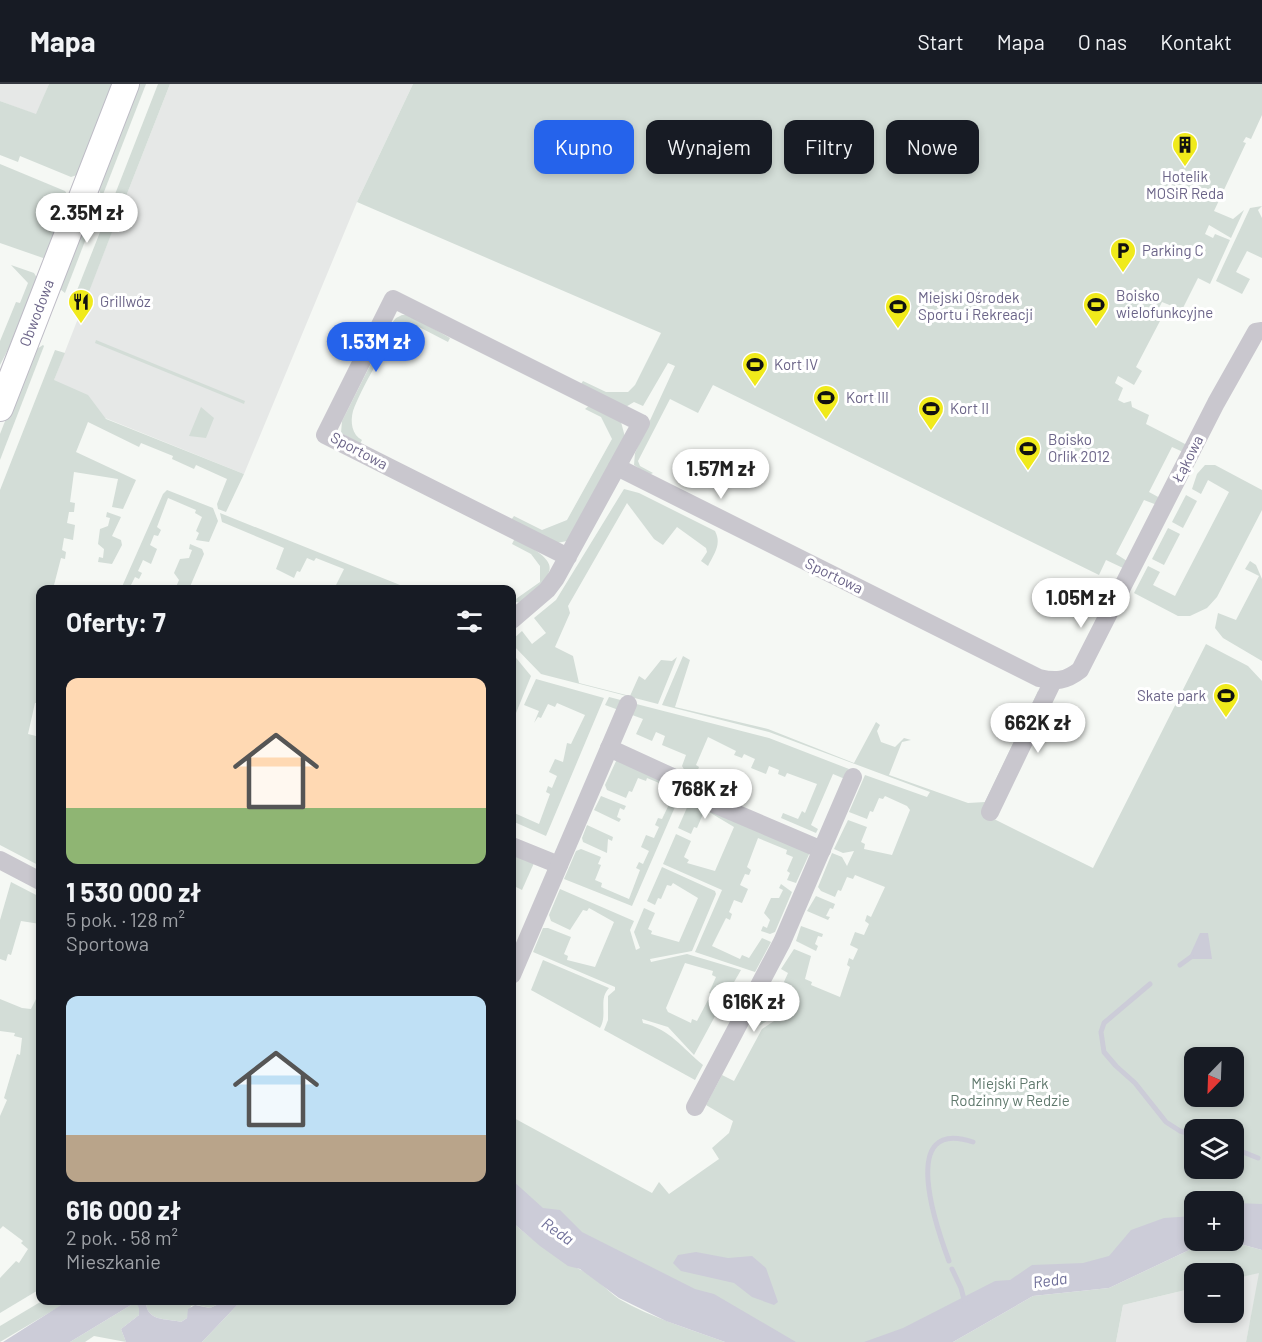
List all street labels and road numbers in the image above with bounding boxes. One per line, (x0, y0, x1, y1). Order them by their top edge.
street label: Obwodowa (15, 277, 57, 349)
street label: Sportowa (328, 428, 391, 473)
street label: Łąkowa (1167, 432, 1206, 486)
street label: Sportowa (803, 553, 866, 597)

